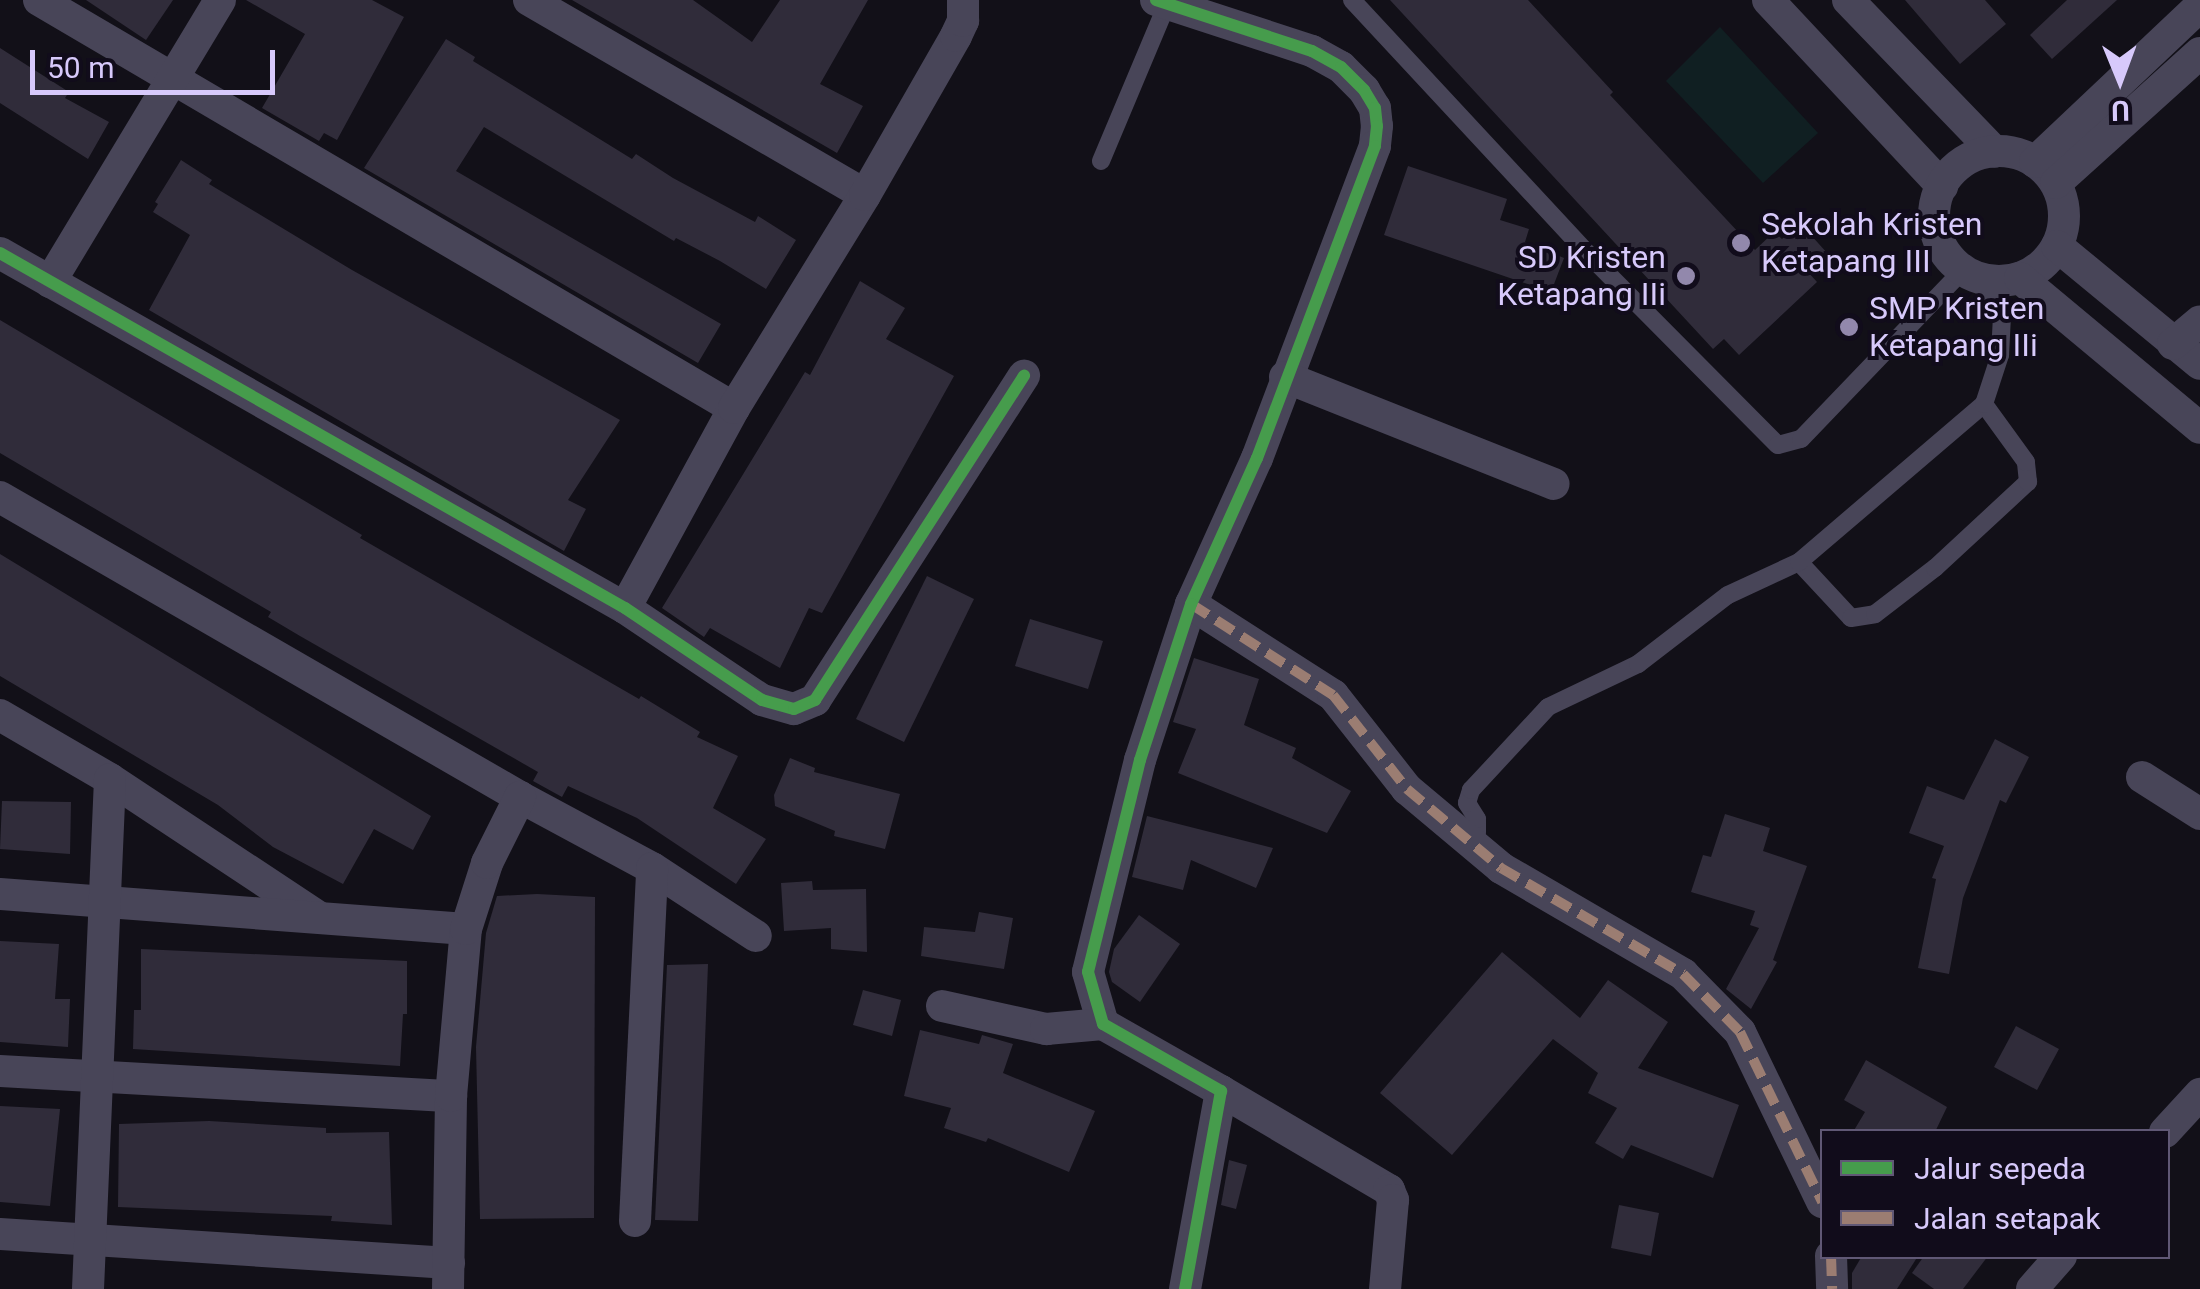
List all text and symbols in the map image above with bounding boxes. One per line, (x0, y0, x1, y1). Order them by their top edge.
scale bar (35, 30, 280, 92)
north arrow (2070, 30, 2170, 130)
text: 50 m (47, 50, 114, 85)
text: U (2111, 94, 2130, 127)
place label: Sekolah Kristen Ketapang III (1761, 206, 1983, 281)
marker: Sekolah Kristen Ketapang III (1730, 232, 1752, 254)
place label: SD Kristen Ketapang IIi (1497, 239, 1666, 314)
marker: SD Kristen Ketapang IIi (1675, 265, 1697, 287)
place label: SMP Kristen Ketapang IIi (1869, 290, 2044, 365)
marker: SMP Kristen Ketapang IIi (1838, 316, 1860, 338)
legend (1820, 1129, 2170, 1259)
text: Jalur sepeda (1914, 1151, 2086, 1186)
text: Jalan setapak (1914, 1201, 2100, 1236)

